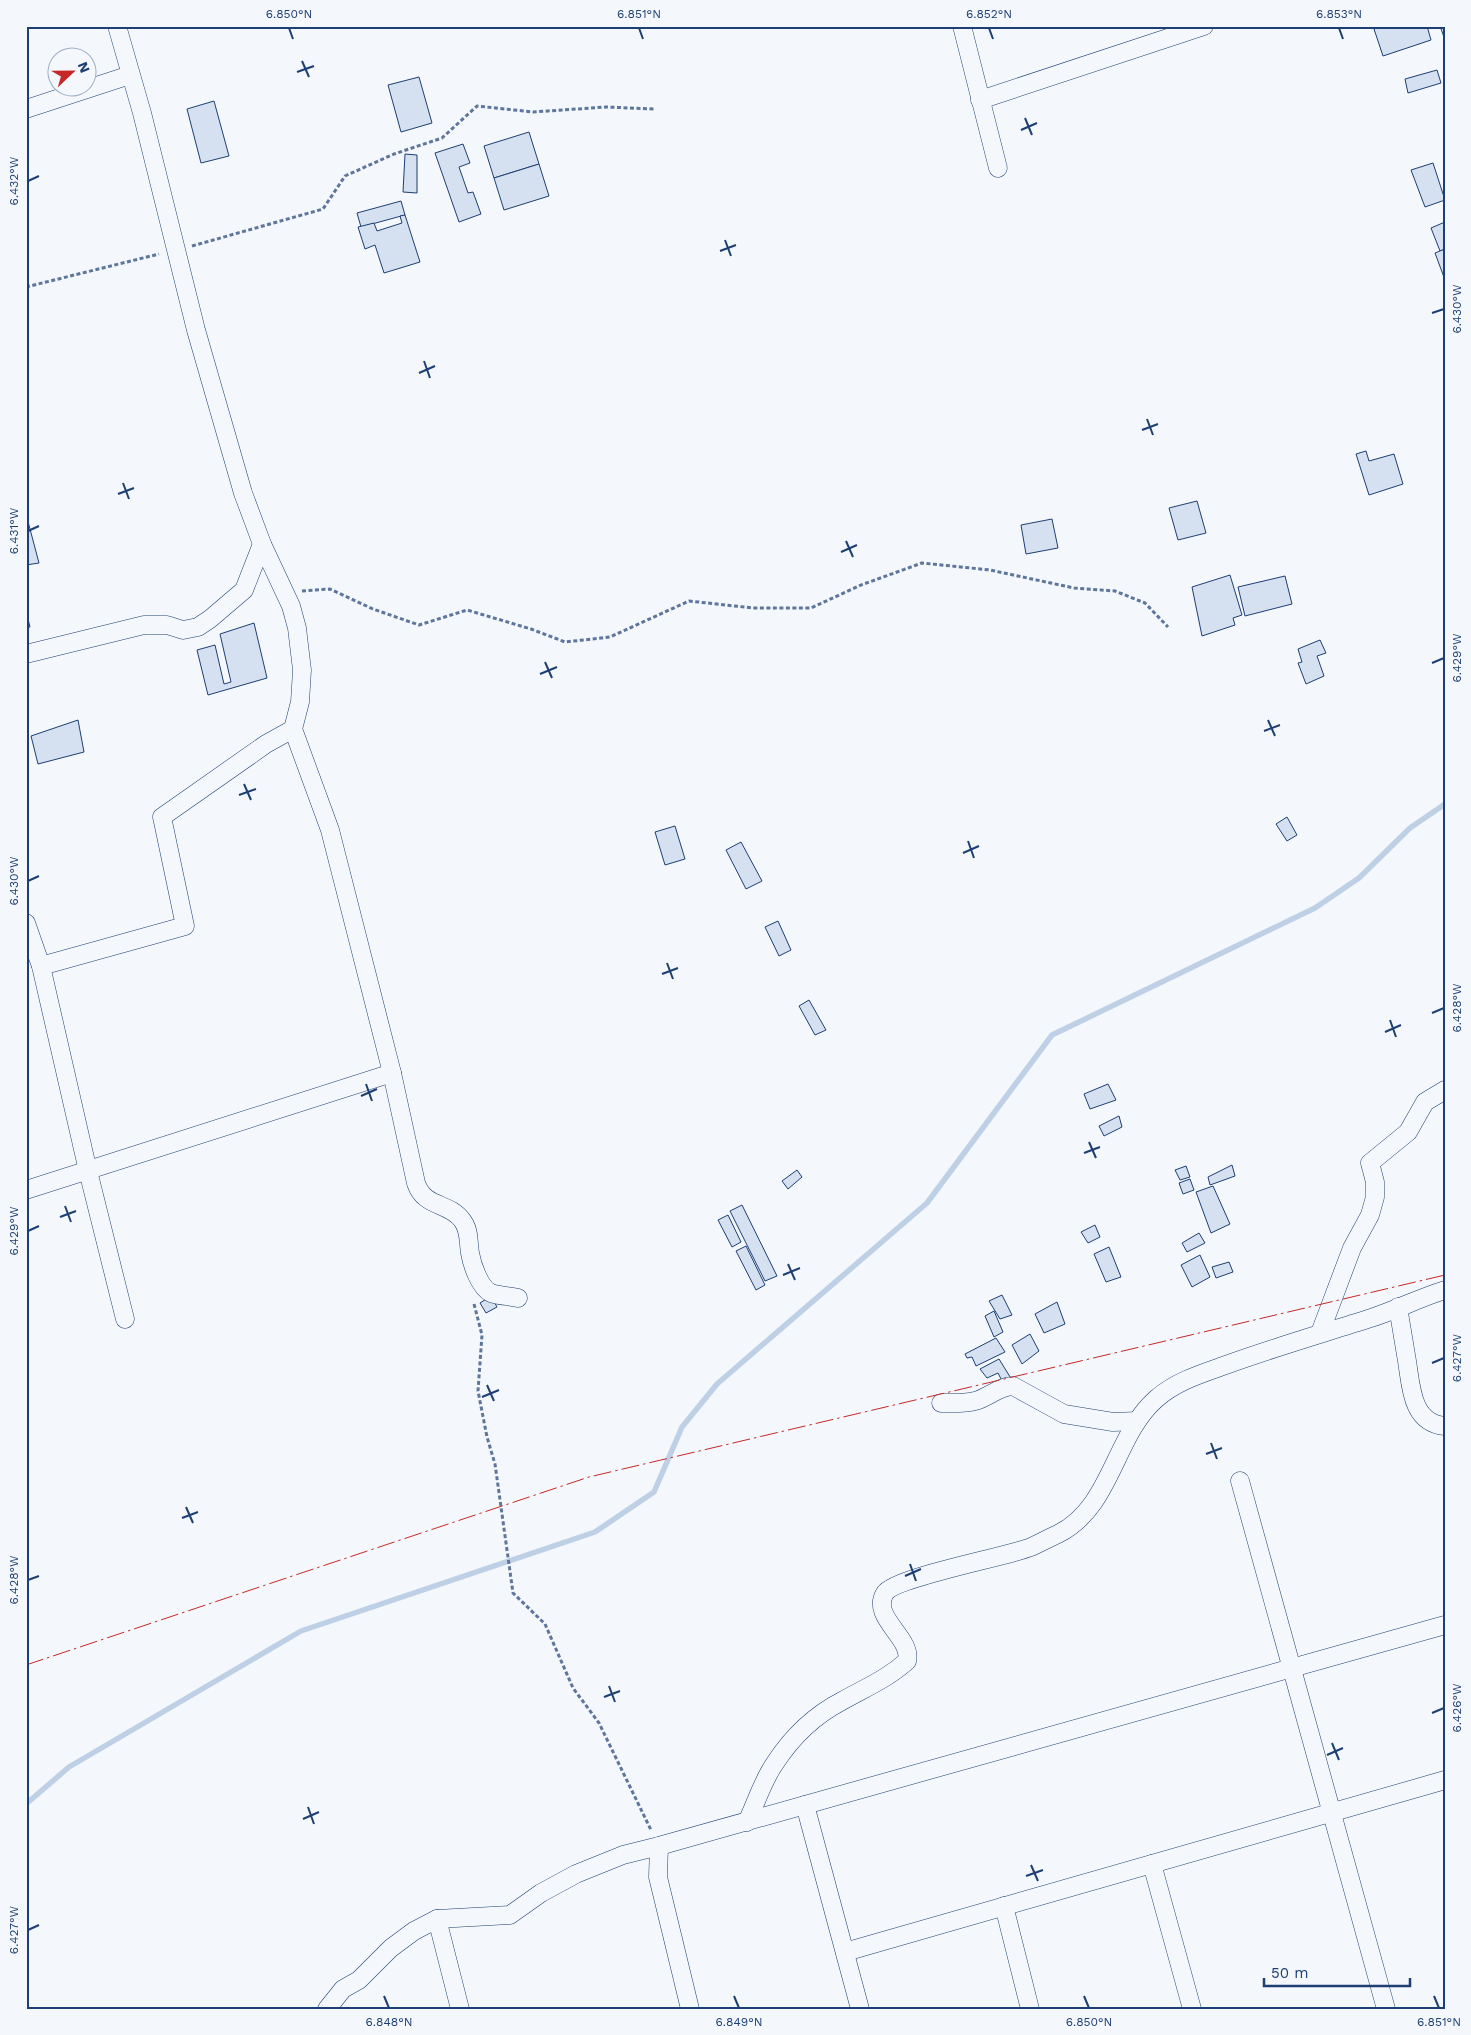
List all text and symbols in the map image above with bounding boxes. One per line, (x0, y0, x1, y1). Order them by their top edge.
text: 6.850°N (266, 7, 312, 21)
text: 6.851°N (617, 7, 661, 21)
text: 6.852°N (966, 7, 1012, 21)
text: 6.853°N (1316, 7, 1362, 21)
north arrow (48, 48, 98, 98)
text: N (75, 59, 93, 75)
text: 6.432°W (7, 156, 21, 205)
text: 6.430°W (1450, 284, 1464, 334)
text: 6.431°W (7, 507, 21, 554)
text: 6.429°W (1450, 633, 1464, 683)
text: 6.430°W (7, 856, 21, 906)
text: 6.428°W (1450, 983, 1464, 1033)
text: 6.429°W (7, 1206, 21, 1256)
text: 6.427°W (1450, 1333, 1464, 1382)
text: 6.428°W (7, 1555, 21, 1605)
text: 6.426°W (1450, 1683, 1464, 1733)
text: 6.427°W (7, 1905, 21, 1954)
scale bar (1264, 1955, 1410, 1987)
text: 50 m (1271, 1964, 1308, 1982)
text: 6.848°N (366, 2015, 412, 2029)
text: 6.849°N (716, 2015, 762, 2029)
text: 6.850°N (1066, 2015, 1112, 2029)
text: 6.851°N (1417, 2015, 1461, 2029)

